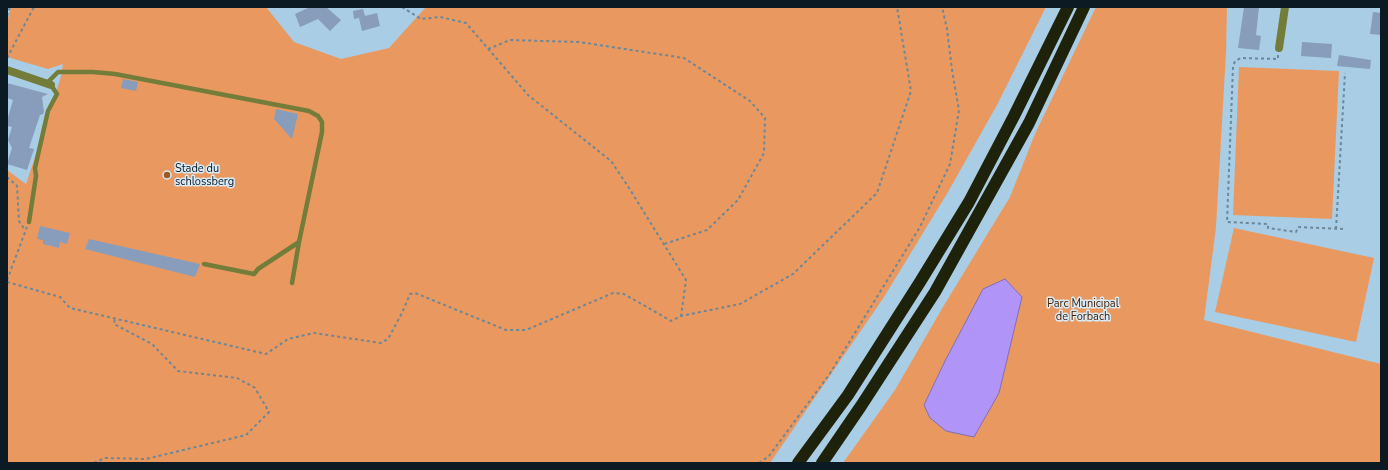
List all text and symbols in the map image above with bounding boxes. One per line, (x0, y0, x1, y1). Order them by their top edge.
place label: Stade du schlossberg (175, 162, 234, 188)
marker: Stade du schlossberg (162, 170, 172, 180)
park label: Parc Municipal de Forbach (1047, 297, 1119, 323)

